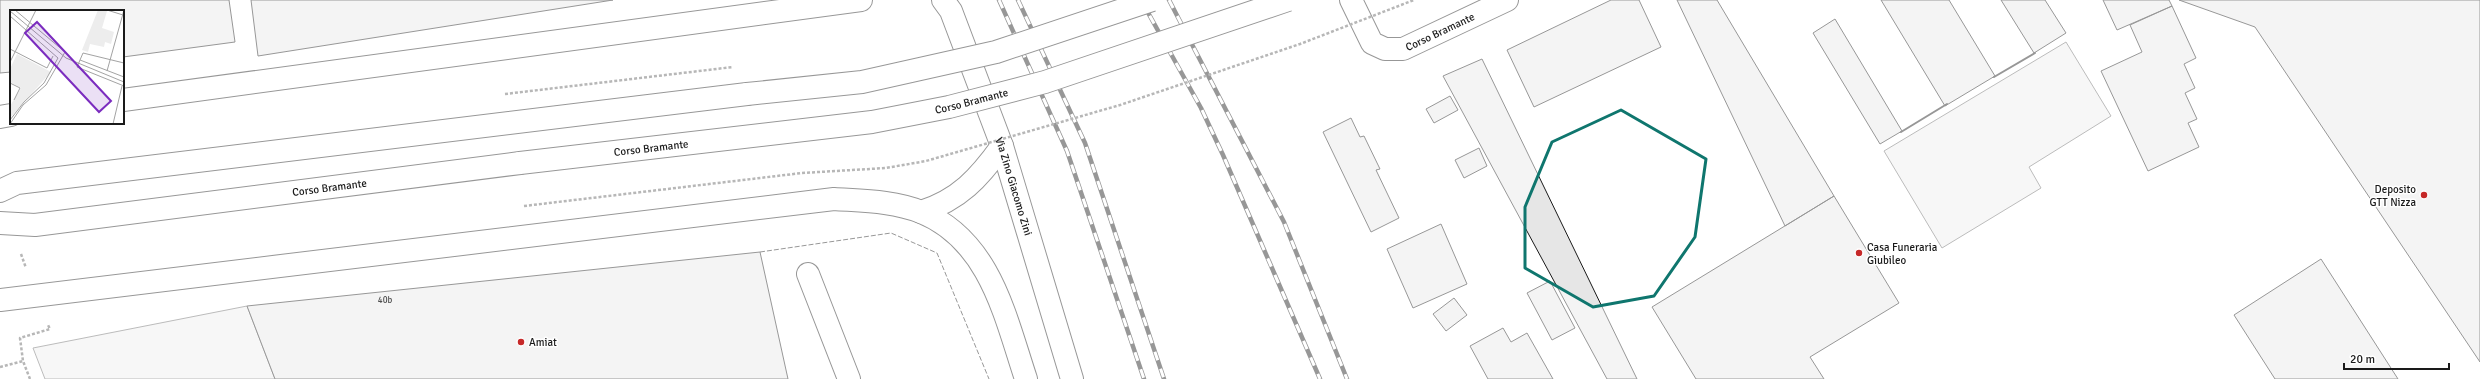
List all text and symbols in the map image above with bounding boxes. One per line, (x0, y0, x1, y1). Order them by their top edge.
inset map (10, 10, 124, 124)
street label: Corso Bramante (1403, 10, 1477, 53)
street label: Corso Bramante (934, 85, 1009, 116)
street label: Via Zino Giacomo Zini (993, 135, 1035, 237)
street label: Corso Bramante (613, 137, 689, 159)
street label: Corso Bramante (292, 176, 368, 199)
place label: Deposito GTT Nizza (2369, 183, 2416, 209)
marker: Deposito GTT Nizza (2419, 190, 2429, 200)
place label: Casa Funeraria Giubileo (1867, 241, 1938, 267)
marker: Casa Funeraria Giubileo (1854, 248, 1864, 258)
house number: 40b (378, 295, 392, 306)
place label: Amiat (529, 336, 557, 349)
marker: Amiat (516, 337, 526, 347)
scale bar (2344, 345, 2449, 371)
text: 20 m (2350, 352, 2375, 367)

